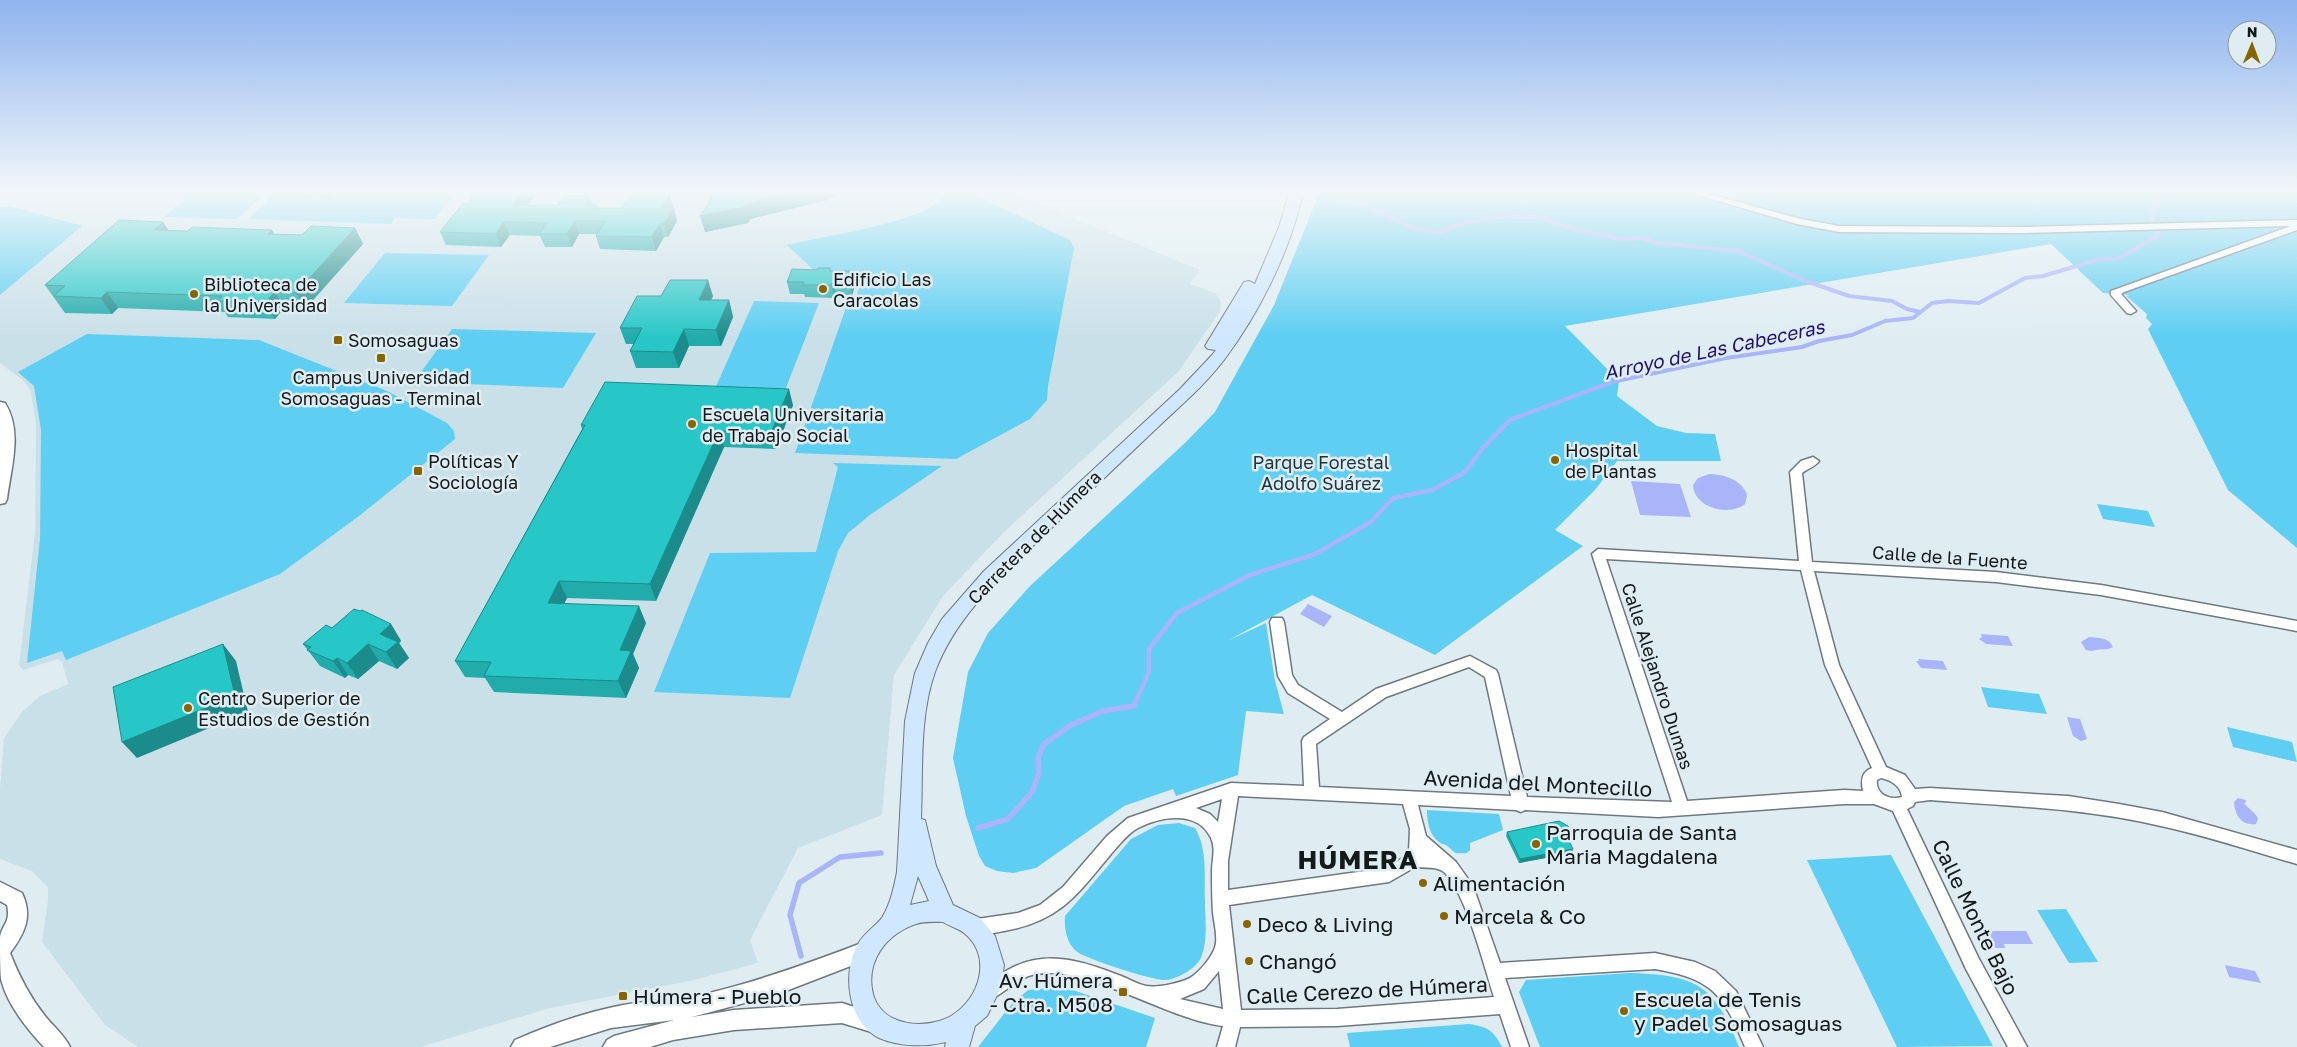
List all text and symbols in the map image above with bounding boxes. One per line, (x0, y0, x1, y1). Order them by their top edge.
north arrow (2227, 20, 2277, 70)
text: N (2247, 23, 2258, 40)
place label: Edificio Las Caracolas (833, 268, 931, 311)
place label: Biblioteca de la Universidad (204, 273, 327, 316)
marker: Edificio Las Caracolas (817, 283, 829, 295)
marker: Biblioteca de la Universidad (188, 288, 200, 300)
water label: Arroyo de Las Cabeceras (1602, 314, 1827, 384)
place label: Somosaguas (348, 329, 458, 351)
marker: Somosaguas (332, 334, 344, 346)
marker: Campus Universidad Somosaguas - Terminal (375, 352, 387, 364)
place label: Campus Universidad Somosaguas - Terminal (280, 366, 482, 409)
place label: Escuela Universitaria de Trabajo Social (702, 403, 884, 446)
marker: Escuela Universitaria de Trabajo Social (686, 418, 698, 430)
place label: Hospital de Plantas (1565, 439, 1657, 482)
place label: Políticas Y Sociología (428, 450, 519, 493)
park label: Parque Forestal Adolfo Suárez (1253, 451, 1390, 494)
marker: Hospital de Plantas (1549, 454, 1561, 466)
marker: Políticas Y Sociología (412, 465, 424, 477)
street label: Carretera de Húmera (963, 466, 1105, 608)
street label: Calle de la Fuente (1872, 541, 2028, 573)
street label: Calle Alejandro Dumas (1617, 580, 1699, 772)
place label: Centro Superior de Estudios de Gestión (198, 687, 370, 730)
marker: Centro Superior de Estudios de Gestión (182, 702, 194, 714)
street label: Avenida del Montecillo (1423, 764, 1653, 802)
place label: Parroquia de Santa Maria Magdalena (1546, 819, 1737, 869)
street label: Calle Monte Bajo (1927, 835, 2025, 999)
marker: Parroquia de Santa Maria Magdalena (1530, 838, 1542, 850)
district label: HÚMERA (1298, 844, 1418, 875)
place label: Alimentación (1433, 870, 1565, 896)
marker: Alimentación (1417, 877, 1429, 889)
place label: Marcela & Co (1454, 903, 1586, 929)
marker: Marcela & Co (1438, 910, 1450, 922)
place label: Deco & Living (1257, 911, 1393, 937)
marker: Deco & Living (1241, 918, 1253, 930)
place label: Changó (1259, 948, 1337, 974)
marker: Changó (1243, 955, 1255, 967)
place label: Av. Húmera - Ctra. M508 (990, 967, 1113, 1017)
street label: Calle Cerezo de Húmera (1246, 971, 1488, 1009)
place label: Húmera - Pueblo (633, 983, 801, 1009)
marker: Av. Húmera - Ctra. M508 (1117, 986, 1129, 998)
place label: Escuela de Tenis y Padel Somosaguas (1634, 986, 1842, 1036)
marker: Húmera - Pueblo (617, 990, 629, 1002)
marker: Escuela de Tenis y Padel Somosaguas (1618, 1005, 1630, 1017)

